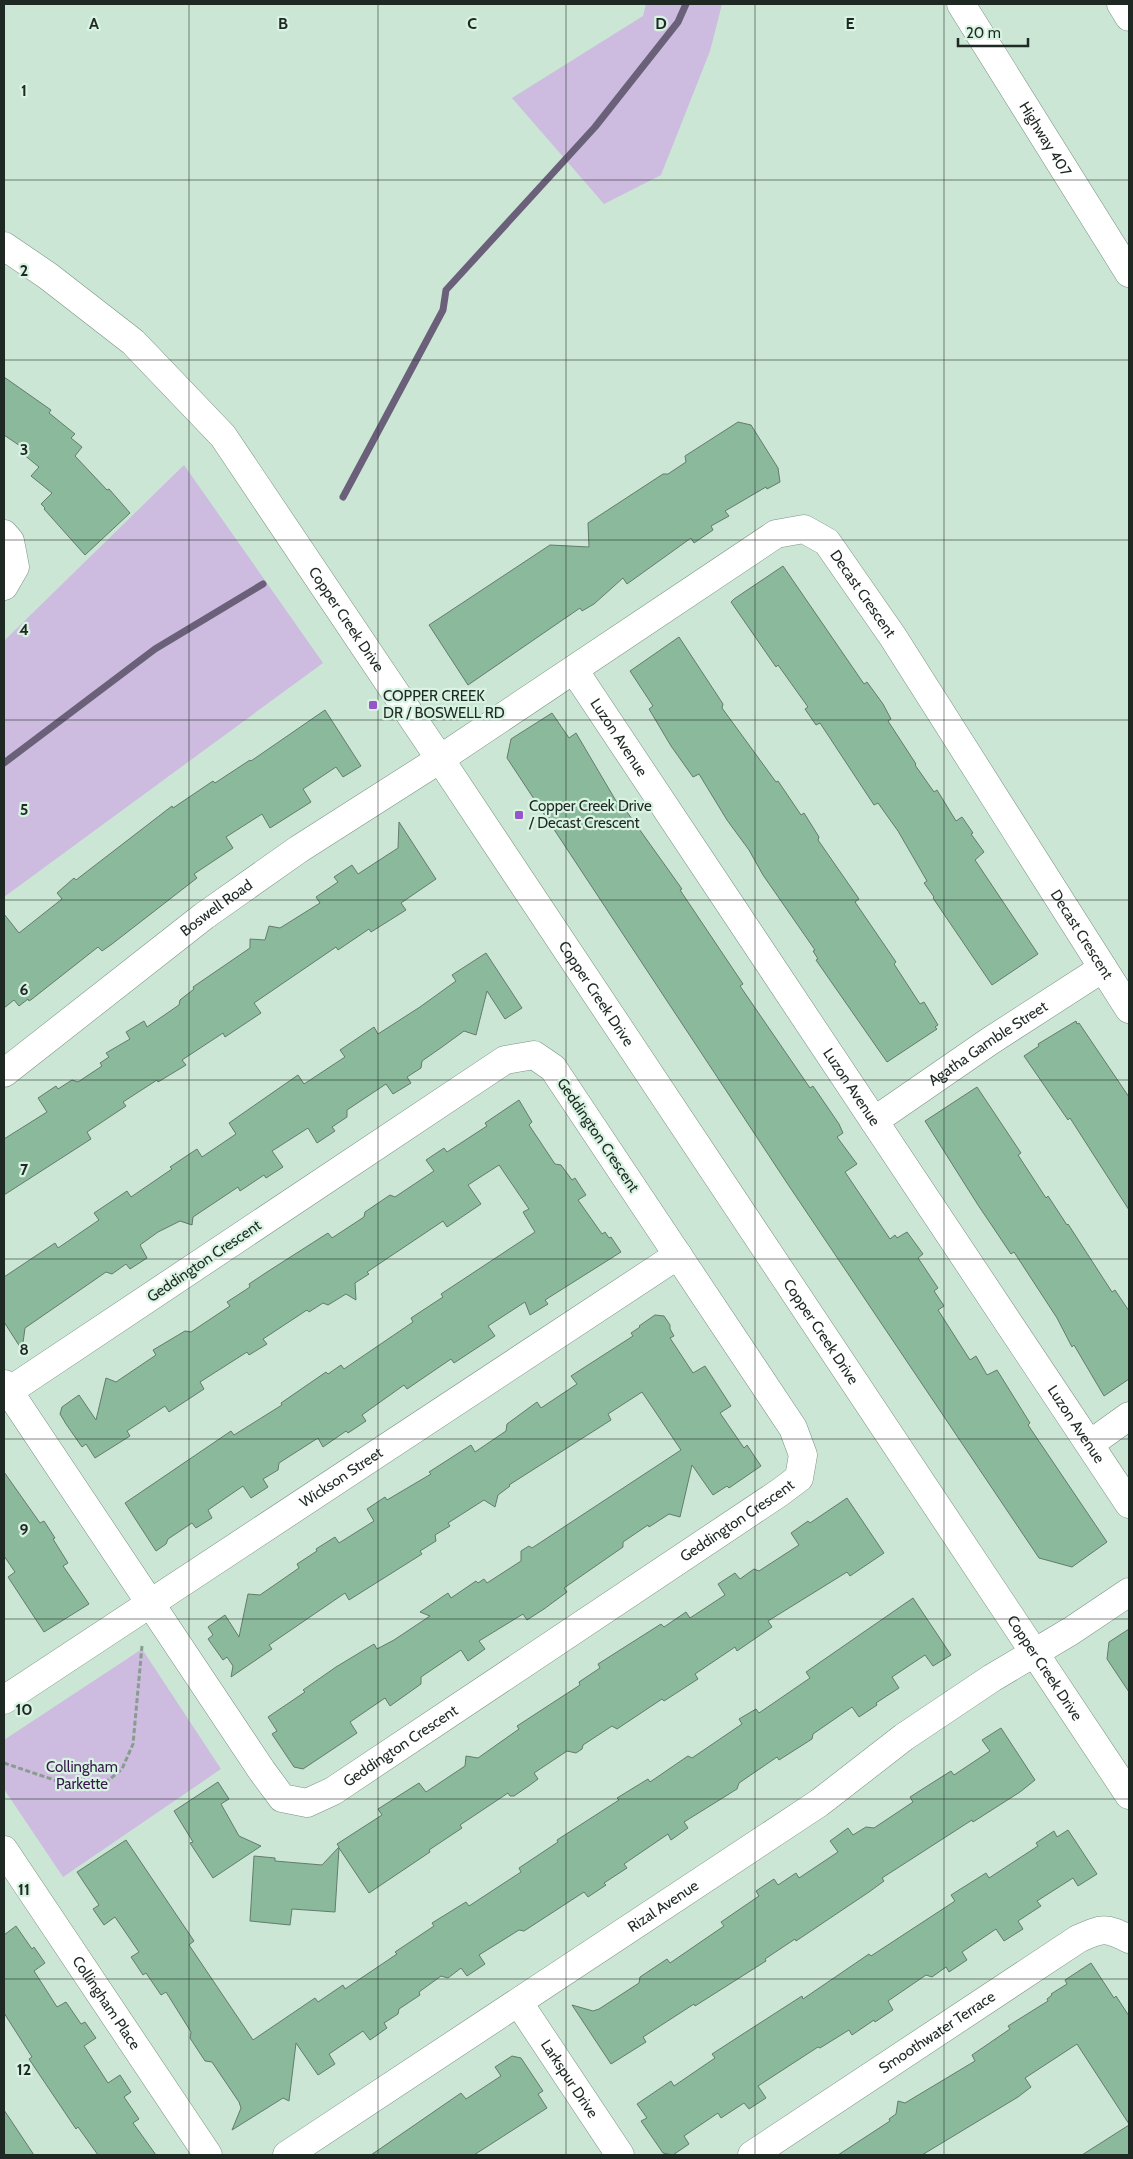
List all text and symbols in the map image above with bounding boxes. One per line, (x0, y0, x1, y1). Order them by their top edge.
text: A (89, 14, 99, 33)
text: B (278, 14, 288, 33)
text: C (467, 14, 477, 33)
text: D (655, 14, 667, 33)
text: E (845, 14, 855, 33)
scale bar (958, 15, 1028, 47)
text: 20 m (966, 24, 1001, 42)
text: 1 (21, 81, 27, 100)
street label: Highway 407 (1015, 98, 1075, 180)
text: 2 (20, 261, 28, 280)
text: 3 (20, 440, 28, 459)
street label: Decast Crescent (826, 546, 900, 641)
street label: Copper Creek Drive (305, 564, 388, 676)
text: 4 (19, 620, 29, 639)
place label: COPPER CREEK DR / BOSWELL RD (383, 687, 505, 722)
street label: Luzon Avenue (586, 695, 651, 780)
marker: COPPER CREEK DR / BOSWELL RD (367, 699, 379, 711)
place label: Copper Creek Drive / Decast Crescent (528, 797, 652, 832)
text: 5 (20, 800, 28, 819)
marker: Copper Creek Drive / Decast Crescent (513, 809, 525, 821)
street label: Boswell Road (177, 876, 256, 940)
street label: Decast Crescent (1047, 886, 1117, 983)
street label: Copper Creek Drive (555, 938, 638, 1050)
text: 6 (20, 980, 29, 999)
street label: Agatha Gamble Street (925, 997, 1051, 1090)
street label: Luzon Avenue (819, 1045, 884, 1130)
street label: Geddington Crescent (553, 1075, 643, 1195)
text: 7 (20, 1160, 29, 1179)
street label: Geddington Crescent (144, 1216, 264, 1306)
street label: Copper Creek Drive (779, 1276, 863, 1388)
text: 8 (19, 1340, 29, 1359)
street label: Luzon Avenue (1044, 1382, 1108, 1467)
street label: Wickson Street (296, 1444, 386, 1511)
street label: Geddington Crescent (677, 1476, 798, 1566)
text: 9 (20, 1520, 29, 1539)
street label: Copper Creek Drive (1003, 1612, 1086, 1724)
text: 10 (15, 1700, 33, 1719)
street label: Geddington Crescent (340, 1701, 461, 1791)
park label: Collingham Parkette (46, 1758, 118, 1793)
street label: Rizal Avenue (624, 1876, 702, 1936)
text: 11 (18, 1880, 30, 1899)
street label: Collingham Place (69, 1953, 144, 2054)
street label: Smoothwater Terrace (876, 1987, 999, 2077)
street label: Larkspur Drive (537, 2036, 602, 2122)
text: 12 (17, 2060, 31, 2079)

